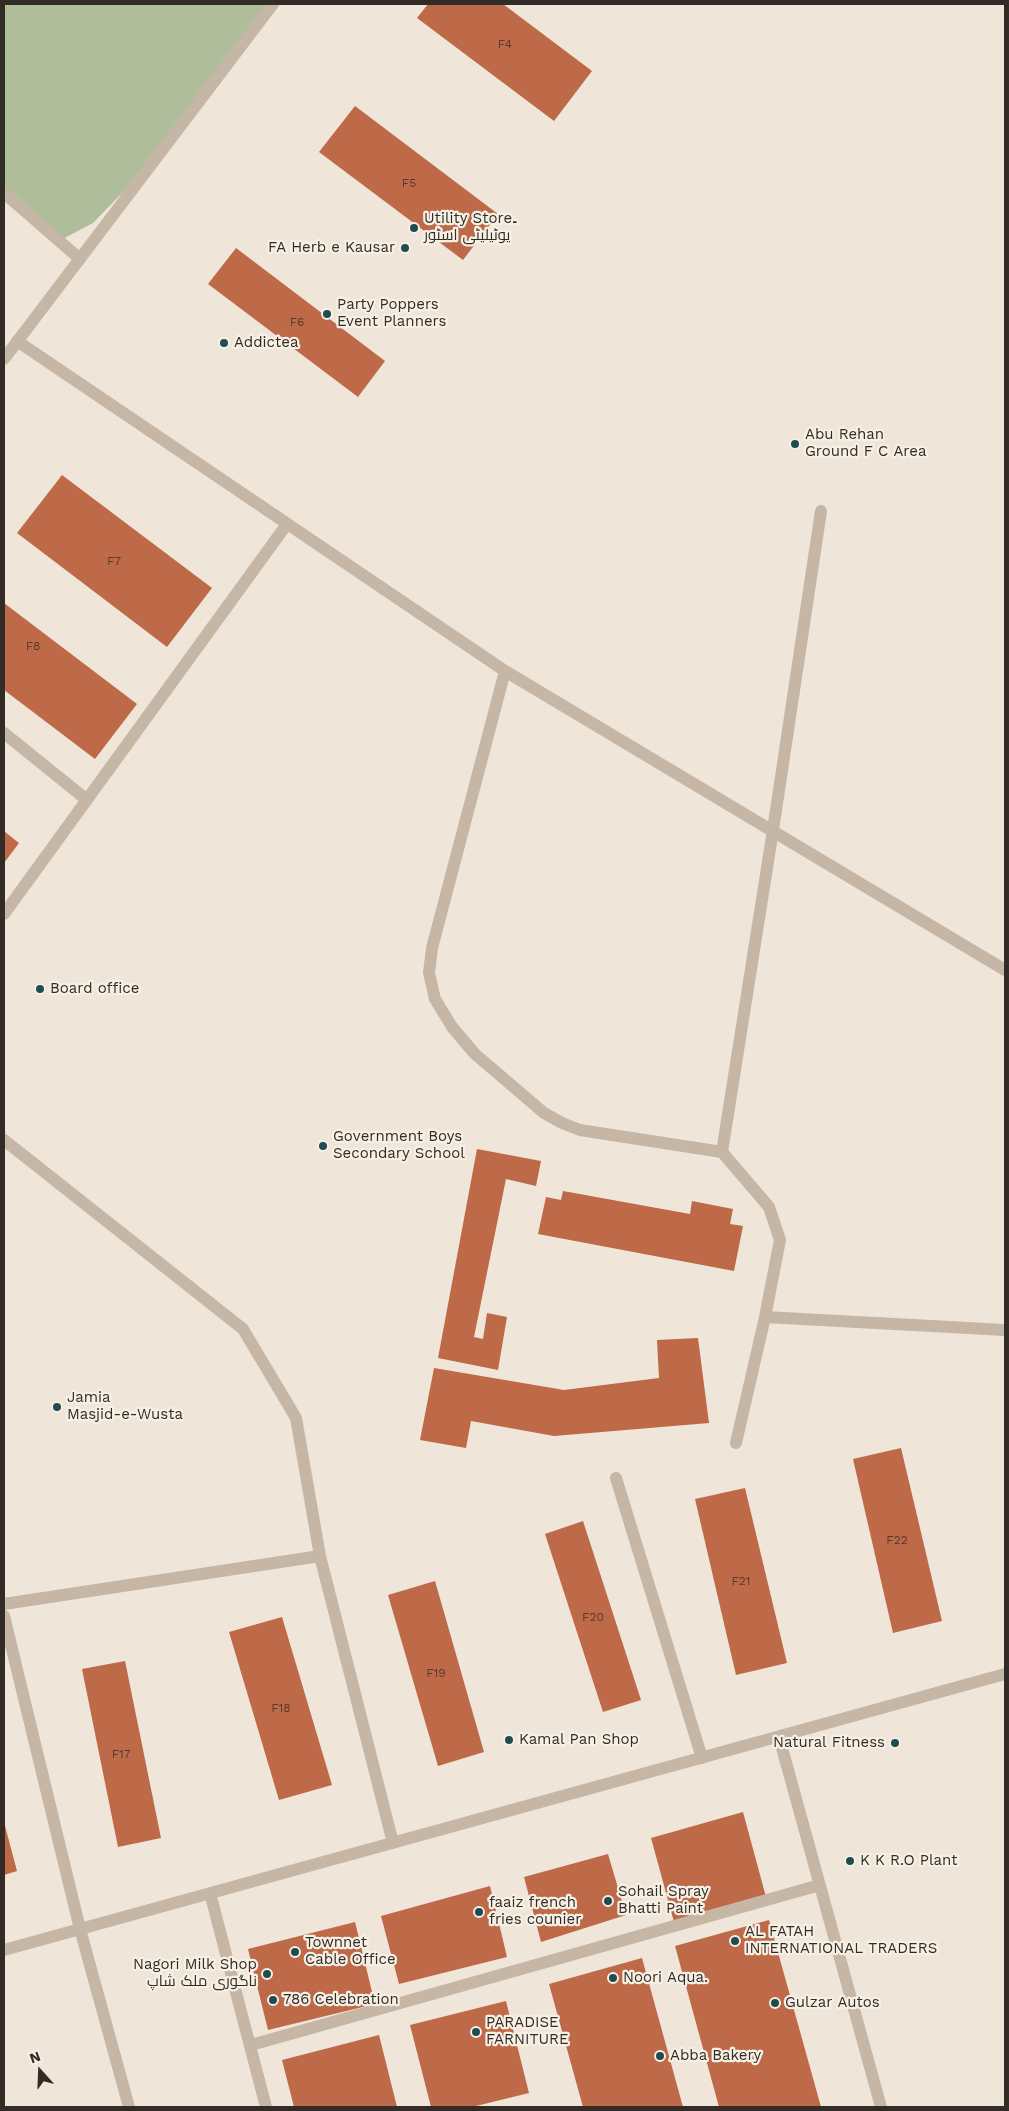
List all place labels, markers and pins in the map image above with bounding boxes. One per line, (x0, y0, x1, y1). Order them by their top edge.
place label: Utility Store۔ یوٹیلیٹی اسٹور (424, 210, 518, 245)
marker: Utility Store۔ یوٹیلیٹی اسٹور (408, 222, 420, 234)
place label: FA Herb e Kausar (268, 239, 395, 257)
marker: FA Herb e Kausar (399, 242, 411, 254)
place label: Party Poppers Event Planners (337, 296, 446, 331)
marker: Party Poppers Event Planners (321, 308, 333, 320)
place label: Addictea (234, 334, 298, 352)
marker: Addictea (218, 337, 230, 349)
place label: Abu Rehan Ground F C Area (805, 426, 926, 461)
marker: Abu Rehan Ground F C Area (789, 438, 801, 450)
place label: Board office (50, 980, 139, 998)
marker: Board office (34, 983, 46, 995)
place label: Government Boys Secondary School (333, 1128, 465, 1163)
marker: Government Boys Secondary School (317, 1140, 329, 1152)
place label: Jamia Masjid-e-Wusta (67, 1389, 183, 1424)
marker: Jamia Masjid-e-Wusta (51, 1401, 63, 1413)
place label: Kamal Pan Shop (519, 1731, 639, 1749)
marker: Kamal Pan Shop (503, 1734, 515, 1746)
place label: Natural Fitness (773, 1734, 885, 1752)
marker: Natural Fitness (889, 1737, 901, 1749)
place label: K K R.O Plant (860, 1852, 957, 1870)
marker: K K R.O Plant (844, 1855, 856, 1867)
place label: Sohail Spray Bhatti Paint (618, 1883, 709, 1918)
place label: faaiz french fries counier (489, 1894, 581, 1929)
marker: Sohail Spray Bhatti Paint (602, 1895, 614, 1907)
marker: faaiz french fries counier (473, 1906, 485, 1918)
place label: AL FATAH INTERNATIONAL TRADERS (745, 1923, 937, 1958)
place label: Townnet Cable Office (305, 1934, 396, 1969)
marker: AL FATAH INTERNATIONAL TRADERS (729, 1935, 741, 1947)
marker: Townnet Cable Office (289, 1946, 301, 1958)
place label: Nagori Milk Shop ناگوری ملک شاپ (133, 1956, 257, 1991)
marker: Nagori Milk Shop ناگوری ملک شاپ (261, 1968, 273, 1980)
place label: Noori Aqua. (623, 1969, 708, 1987)
marker: Noori Aqua. (607, 1972, 619, 1984)
place label: 786 Celebration (283, 1991, 399, 2009)
marker: 786 Celebration (267, 1994, 279, 2006)
place label: Gulzar Autos (785, 1994, 880, 2012)
marker: Gulzar Autos (769, 1997, 781, 2009)
place label: PARADISE FARNITURE (486, 2014, 569, 2049)
marker: PARADISE FARNITURE (470, 2026, 482, 2038)
place label: Abba Bakery (670, 2047, 761, 2065)
marker: Abba Bakery (654, 2050, 666, 2062)

